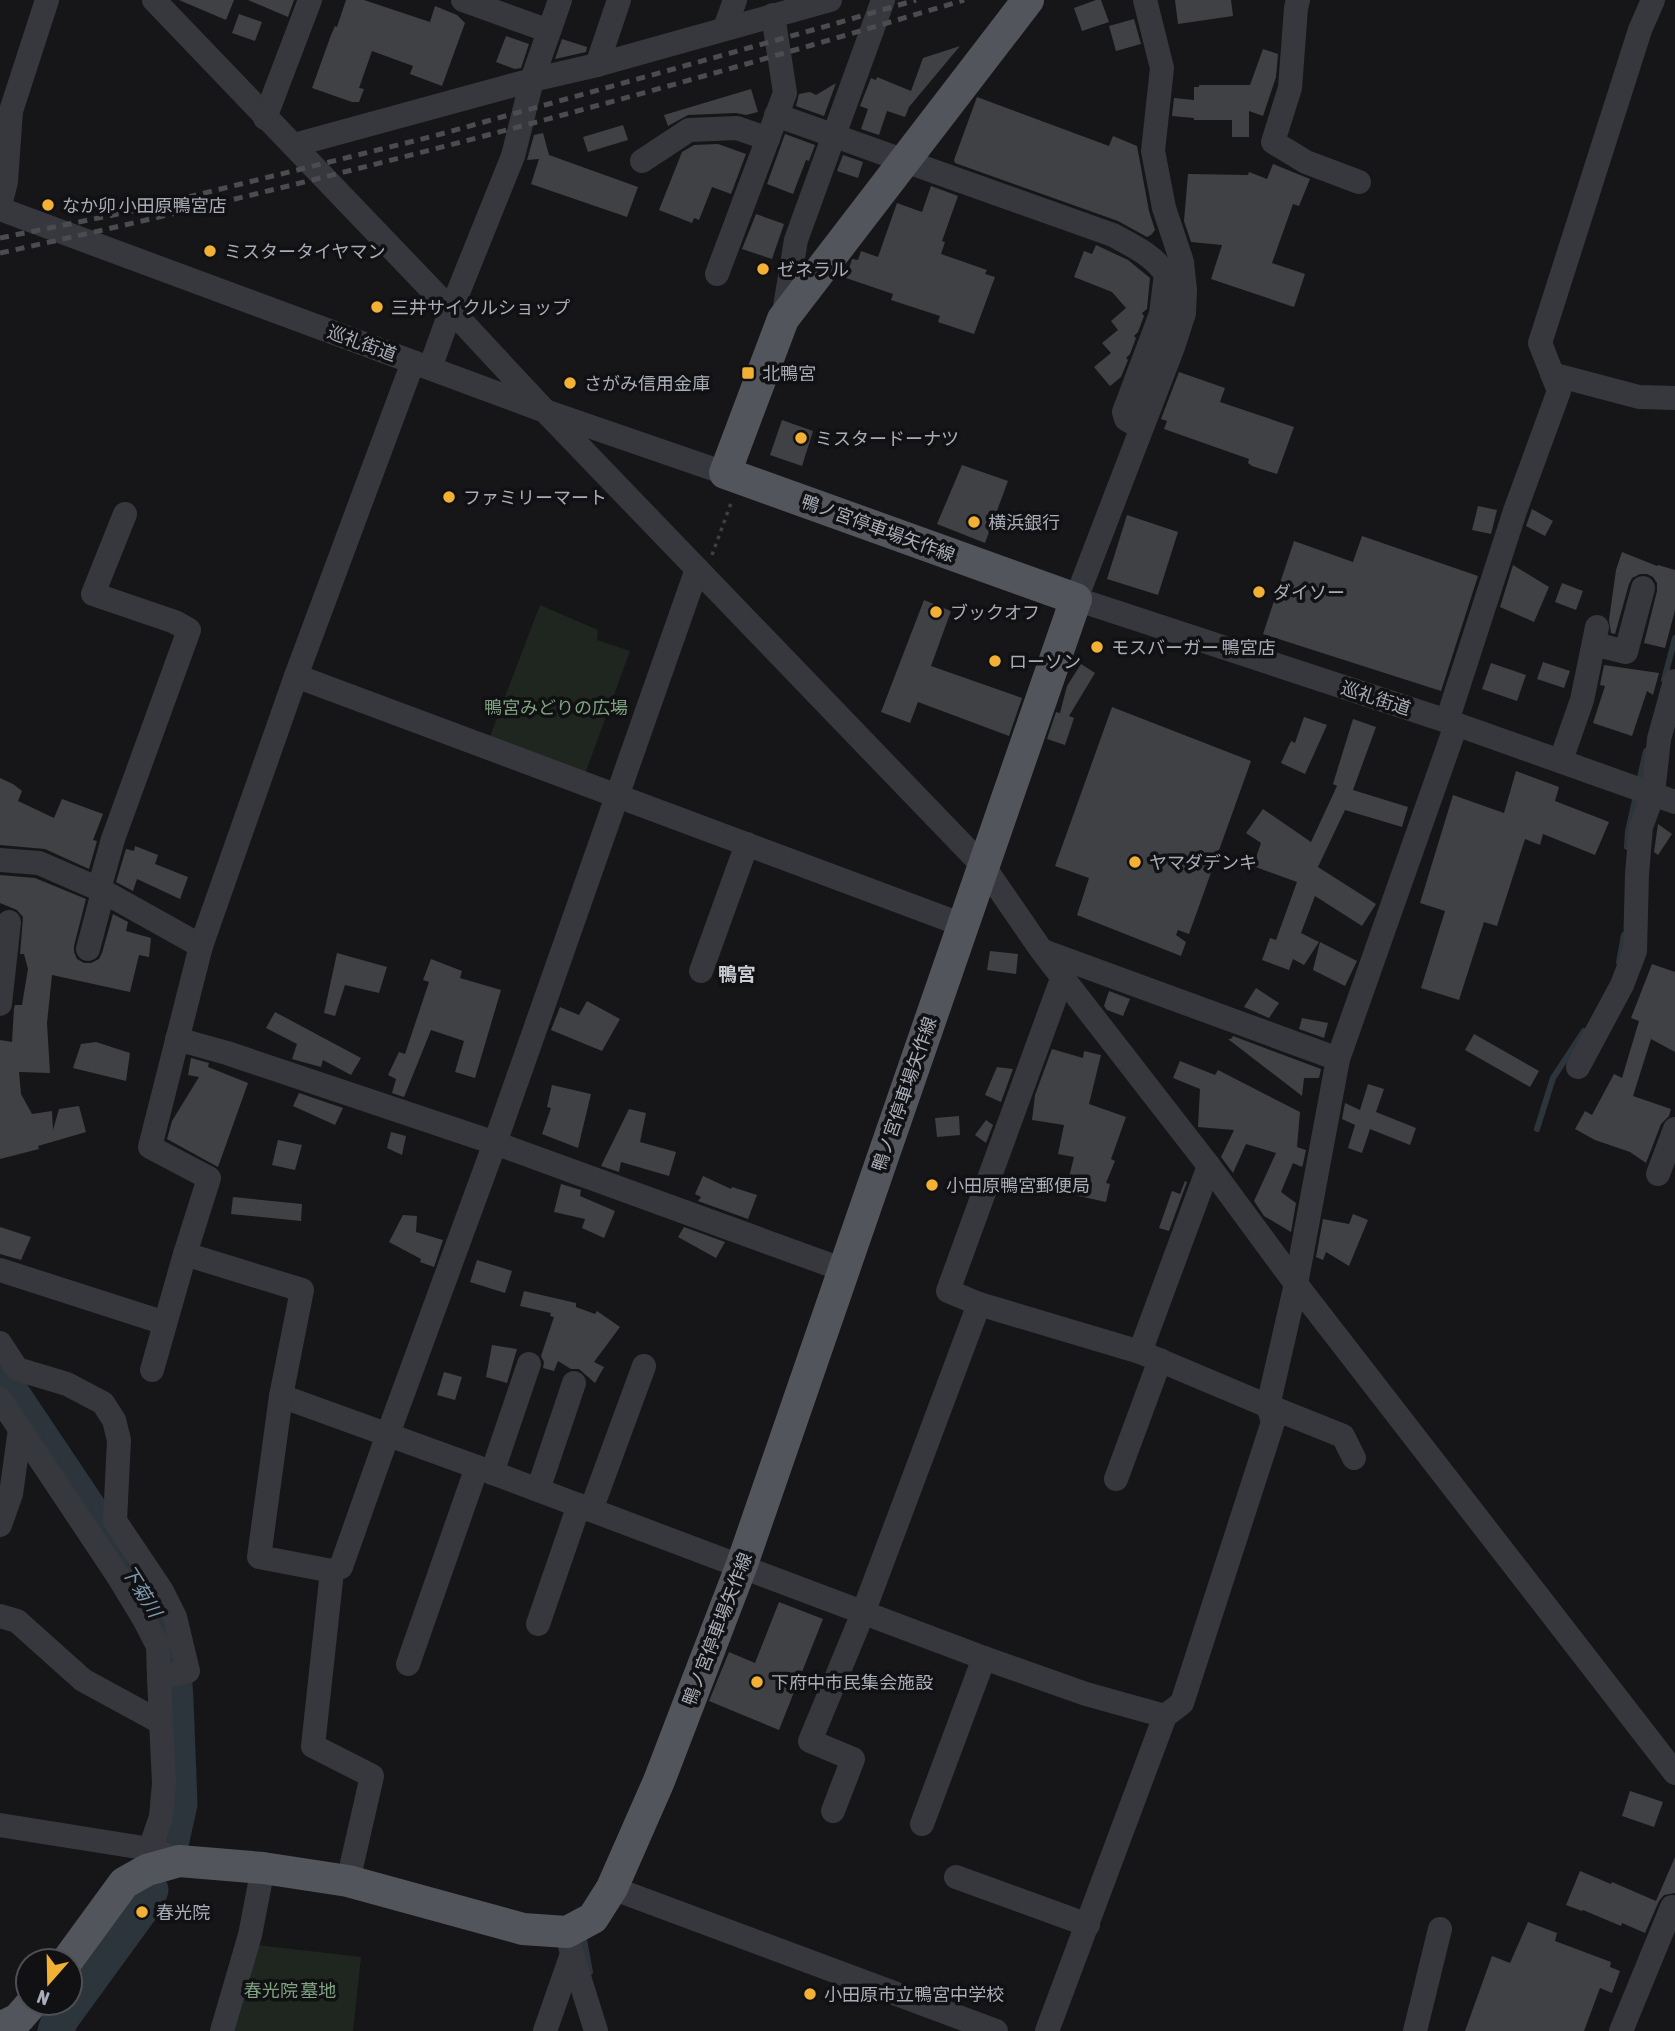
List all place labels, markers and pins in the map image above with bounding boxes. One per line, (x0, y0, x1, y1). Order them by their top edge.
place label: なか卯 小田原鴨宮店 (62, 195, 226, 216)
marker: なか卯 小田原鴨宮店 (40, 197, 56, 213)
place label: ミスタータイヤマン (224, 241, 385, 262)
marker: ミスタータイヤマン (202, 243, 218, 259)
place label: ゼネラル (777, 259, 849, 280)
marker: ゼネラル (755, 261, 771, 277)
place label: 三井サイクルショップ (391, 297, 570, 318)
marker: 三井サイクルショップ (369, 299, 385, 315)
place label: 北鴨宮 (762, 363, 816, 384)
marker: 北鴨宮 (740, 365, 756, 381)
place label: さがみ信用金庫 (584, 373, 710, 394)
marker: さがみ信用金庫 (562, 375, 578, 391)
place label: ミスタードーナツ (815, 428, 959, 449)
marker: ミスタードーナツ (793, 430, 809, 446)
place label: ファミリーマート (463, 487, 607, 508)
marker: ファミリーマート (441, 489, 457, 505)
place label: 横浜銀行 (988, 512, 1060, 533)
marker: 横浜銀行 (966, 514, 982, 530)
place label: ダイソー (1273, 582, 1345, 603)
marker: ダイソー (1251, 584, 1267, 600)
place label: ブックオフ (950, 602, 1040, 623)
marker: ブックオフ (928, 604, 944, 620)
place label: モスバーガー 鴨宮店 (1111, 637, 1275, 658)
marker: モスバーガー 鴨宮店 (1089, 639, 1105, 655)
place label: ローソン (1009, 651, 1081, 672)
marker: ローソン (987, 653, 1003, 669)
place label: ヤマダデンキ (1149, 852, 1257, 873)
marker: ヤマダデンキ (1127, 854, 1143, 870)
place label: 小田原鴨宮郵便局 (946, 1175, 1090, 1196)
marker: 小田原鴨宮郵便局 (924, 1177, 940, 1193)
place label: 下府中市民集会施設 (771, 1672, 933, 1693)
marker: 下府中市民集会施設 (749, 1674, 765, 1690)
place label: 春光院 (156, 1902, 210, 1923)
marker: 春光院 (134, 1904, 150, 1920)
place label: 小田原市立鴨宮中学校 (824, 1984, 1004, 2005)
marker: 小田原市立鴨宮中学校 (802, 1986, 818, 2002)

